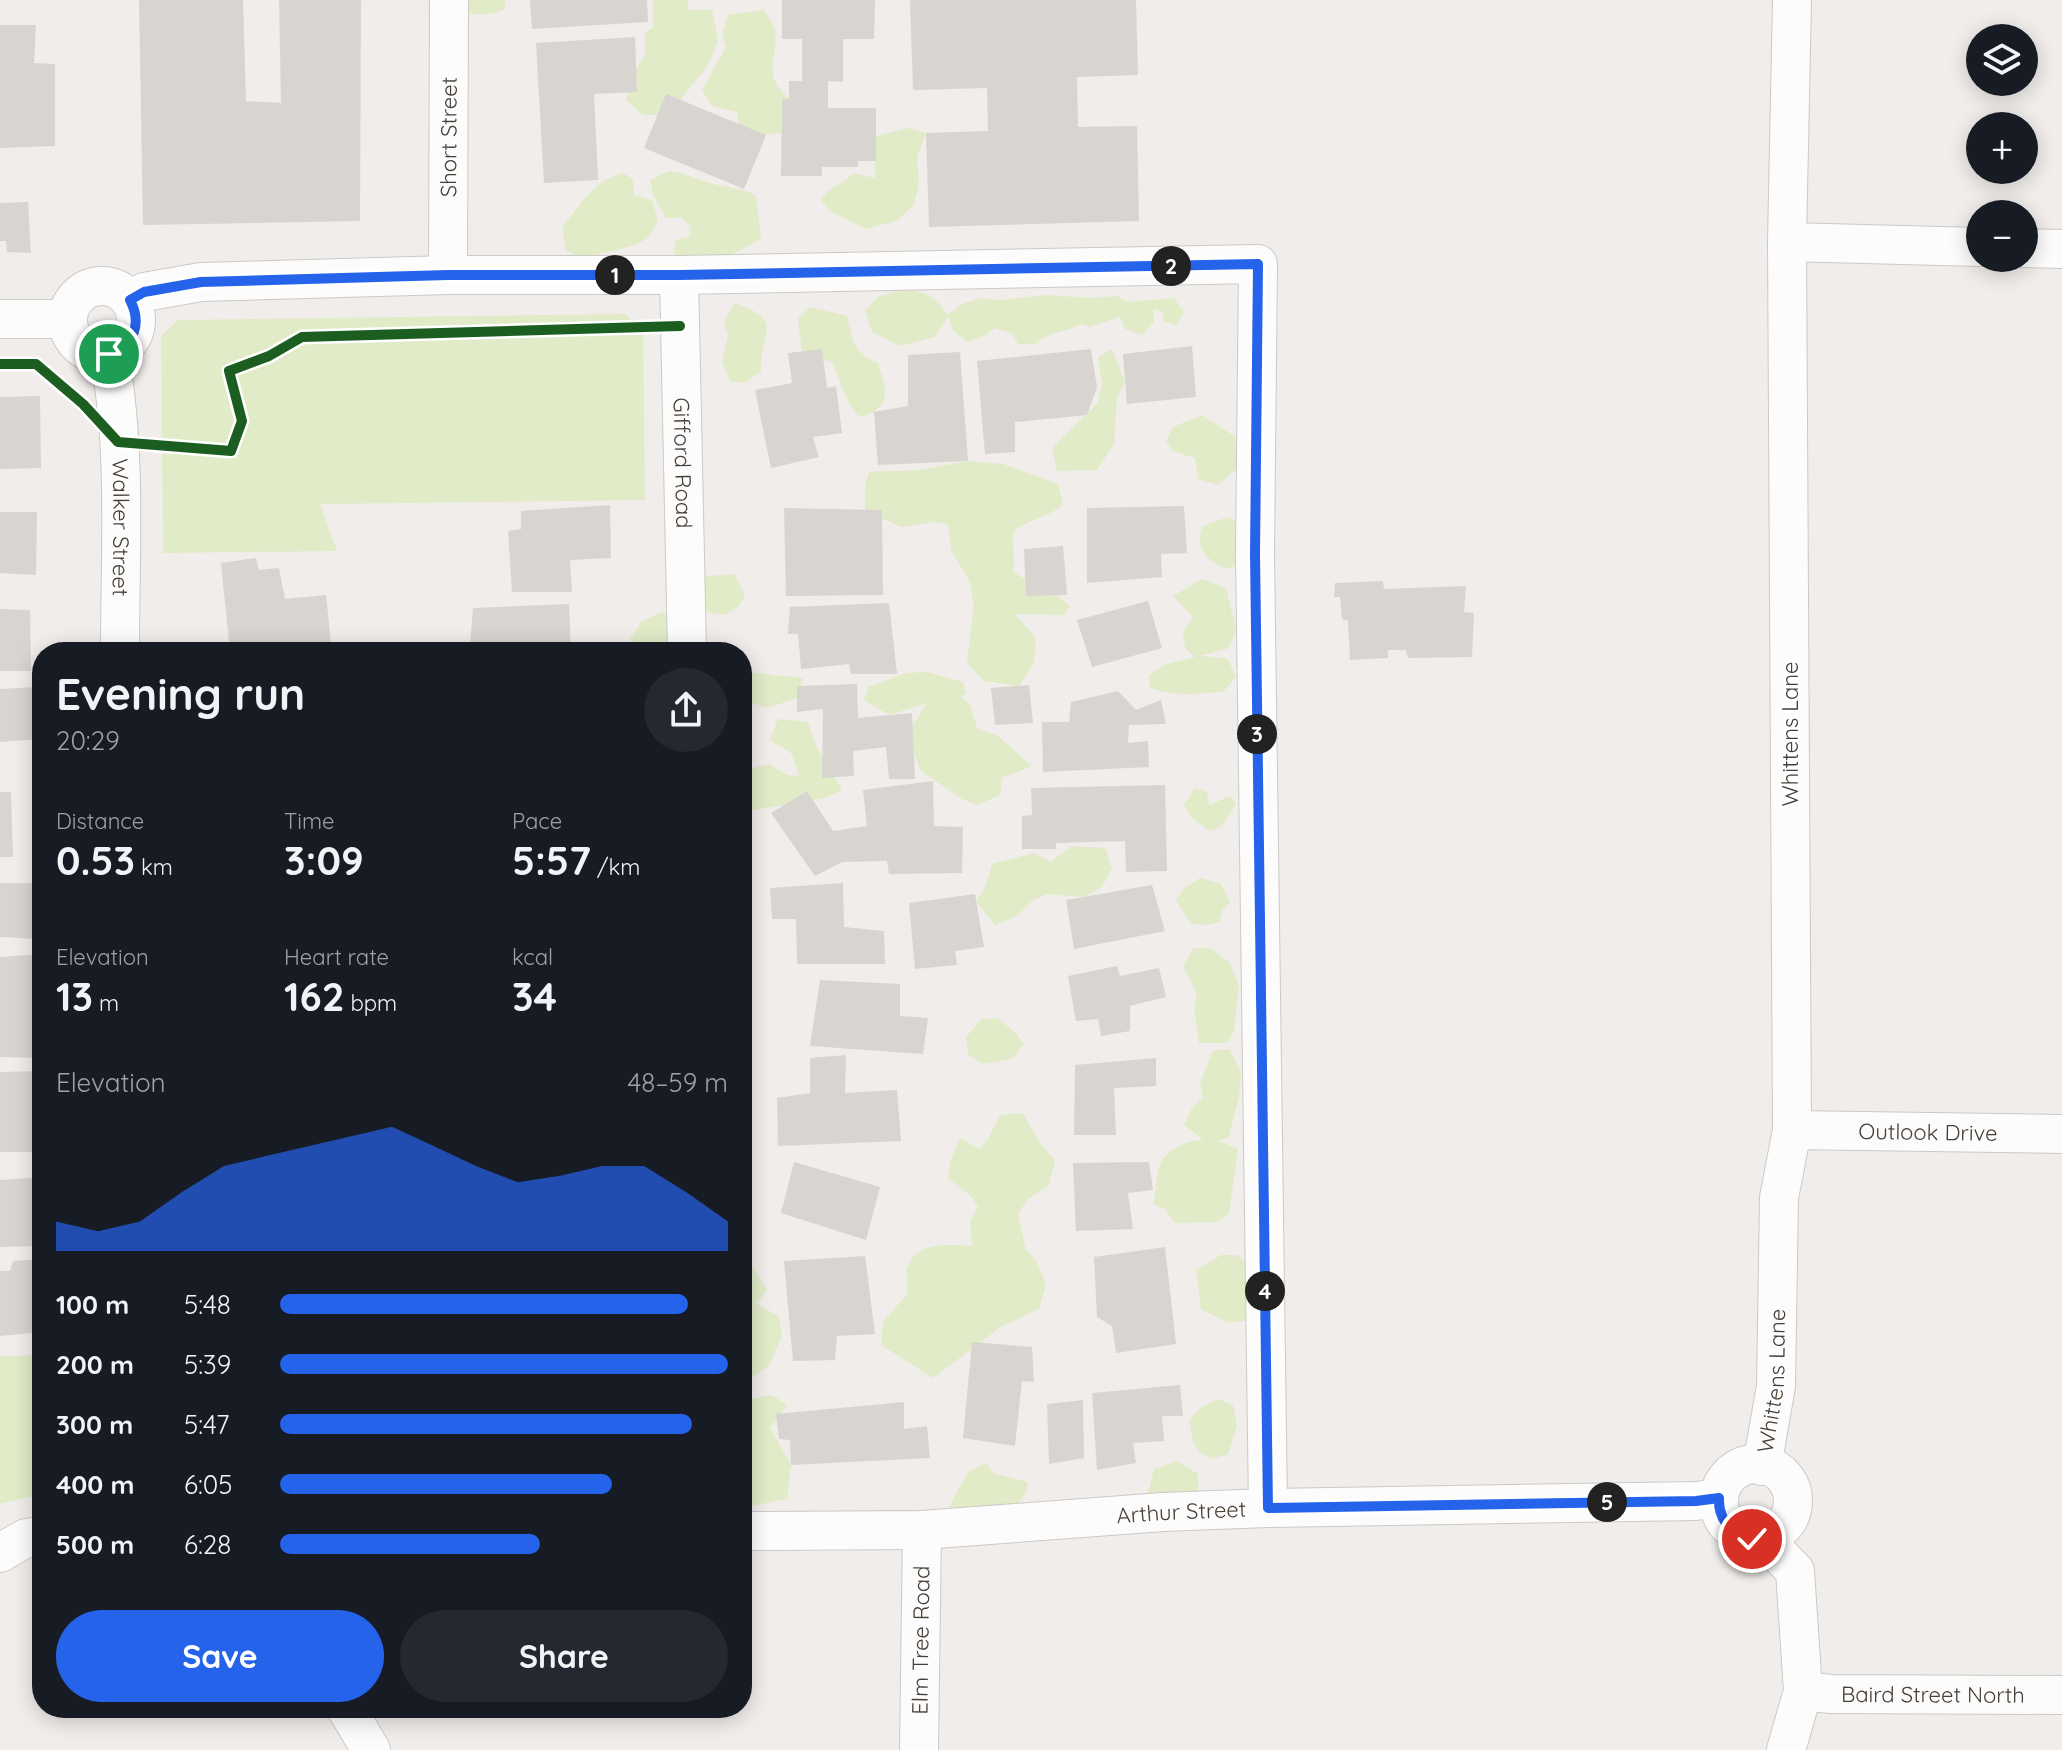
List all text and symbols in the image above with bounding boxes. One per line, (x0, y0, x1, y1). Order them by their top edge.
map controls (1966, 24, 2038, 272)
button: layers (1966, 24, 2038, 96)
street label: Short Street (434, 77, 463, 197)
button: + (1966, 112, 2038, 184)
button: − (1966, 200, 2038, 272)
pin: 2 (1151, 246, 1191, 286)
text: 2 (1165, 252, 1177, 280)
pin: 1 (595, 255, 635, 295)
text: 1 (611, 261, 619, 289)
pin (75, 320, 143, 388)
icon: arrive (87, 332, 131, 376)
street label: Gifford Road (668, 397, 698, 529)
street label: Walker Street (106, 458, 135, 597)
street label: Whittens Lane (1776, 662, 1804, 806)
text: Evening run (56, 666, 305, 721)
button: share (644, 668, 728, 752)
pin: 3 (1237, 714, 1277, 754)
text: 3 (1251, 720, 1263, 748)
text: 20:29 (56, 724, 120, 757)
text: Distance (56, 807, 144, 835)
text: Time (284, 807, 335, 835)
text: Pace (512, 807, 562, 835)
text: 0.53 (56, 835, 135, 885)
text: 3:09 (284, 835, 364, 885)
text: 5:57 (512, 835, 591, 885)
text: km (135, 853, 173, 881)
text: /km (591, 853, 640, 881)
text: Elevation (56, 943, 149, 971)
text: Heart rate (284, 943, 389, 971)
text: kcal (512, 943, 553, 971)
text: 13 (56, 971, 93, 1021)
text: 162 (284, 971, 344, 1021)
text: 34 (512, 971, 557, 1021)
text: m (93, 989, 119, 1017)
text: bpm (344, 989, 397, 1017)
text: Elevation (56, 1066, 166, 1099)
text: 48–59 m (628, 1066, 728, 1099)
street label: Outlook Drive (1858, 1117, 1998, 1147)
pin: 4 (1245, 1271, 1285, 1311)
text: 4 (1259, 1277, 1271, 1305)
text: 100 m (56, 1288, 129, 1321)
text: 5:48 (184, 1288, 231, 1321)
street label: Whittens Lane (1751, 1308, 1791, 1455)
text: 200 m (56, 1348, 134, 1381)
text: 5:39 (184, 1348, 231, 1381)
text: 300 m (56, 1408, 133, 1441)
text: 5:47 (184, 1408, 229, 1441)
text: 400 m (56, 1468, 134, 1501)
text: 6:05 (184, 1468, 233, 1501)
pin: 5 (1587, 1482, 1627, 1522)
text: 5 (1601, 1488, 1613, 1516)
street label: Arthur Street (1115, 1495, 1247, 1529)
pin (1718, 1505, 1786, 1573)
icon: check (1730, 1517, 1774, 1561)
text: 500 m (56, 1528, 134, 1561)
text: 6:28 (184, 1528, 231, 1561)
street label: Elm Tree Road (905, 1565, 936, 1715)
button: Save (56, 1610, 384, 1702)
button: Share (400, 1610, 728, 1702)
street label: Baird Street North (1841, 1680, 2025, 1709)

